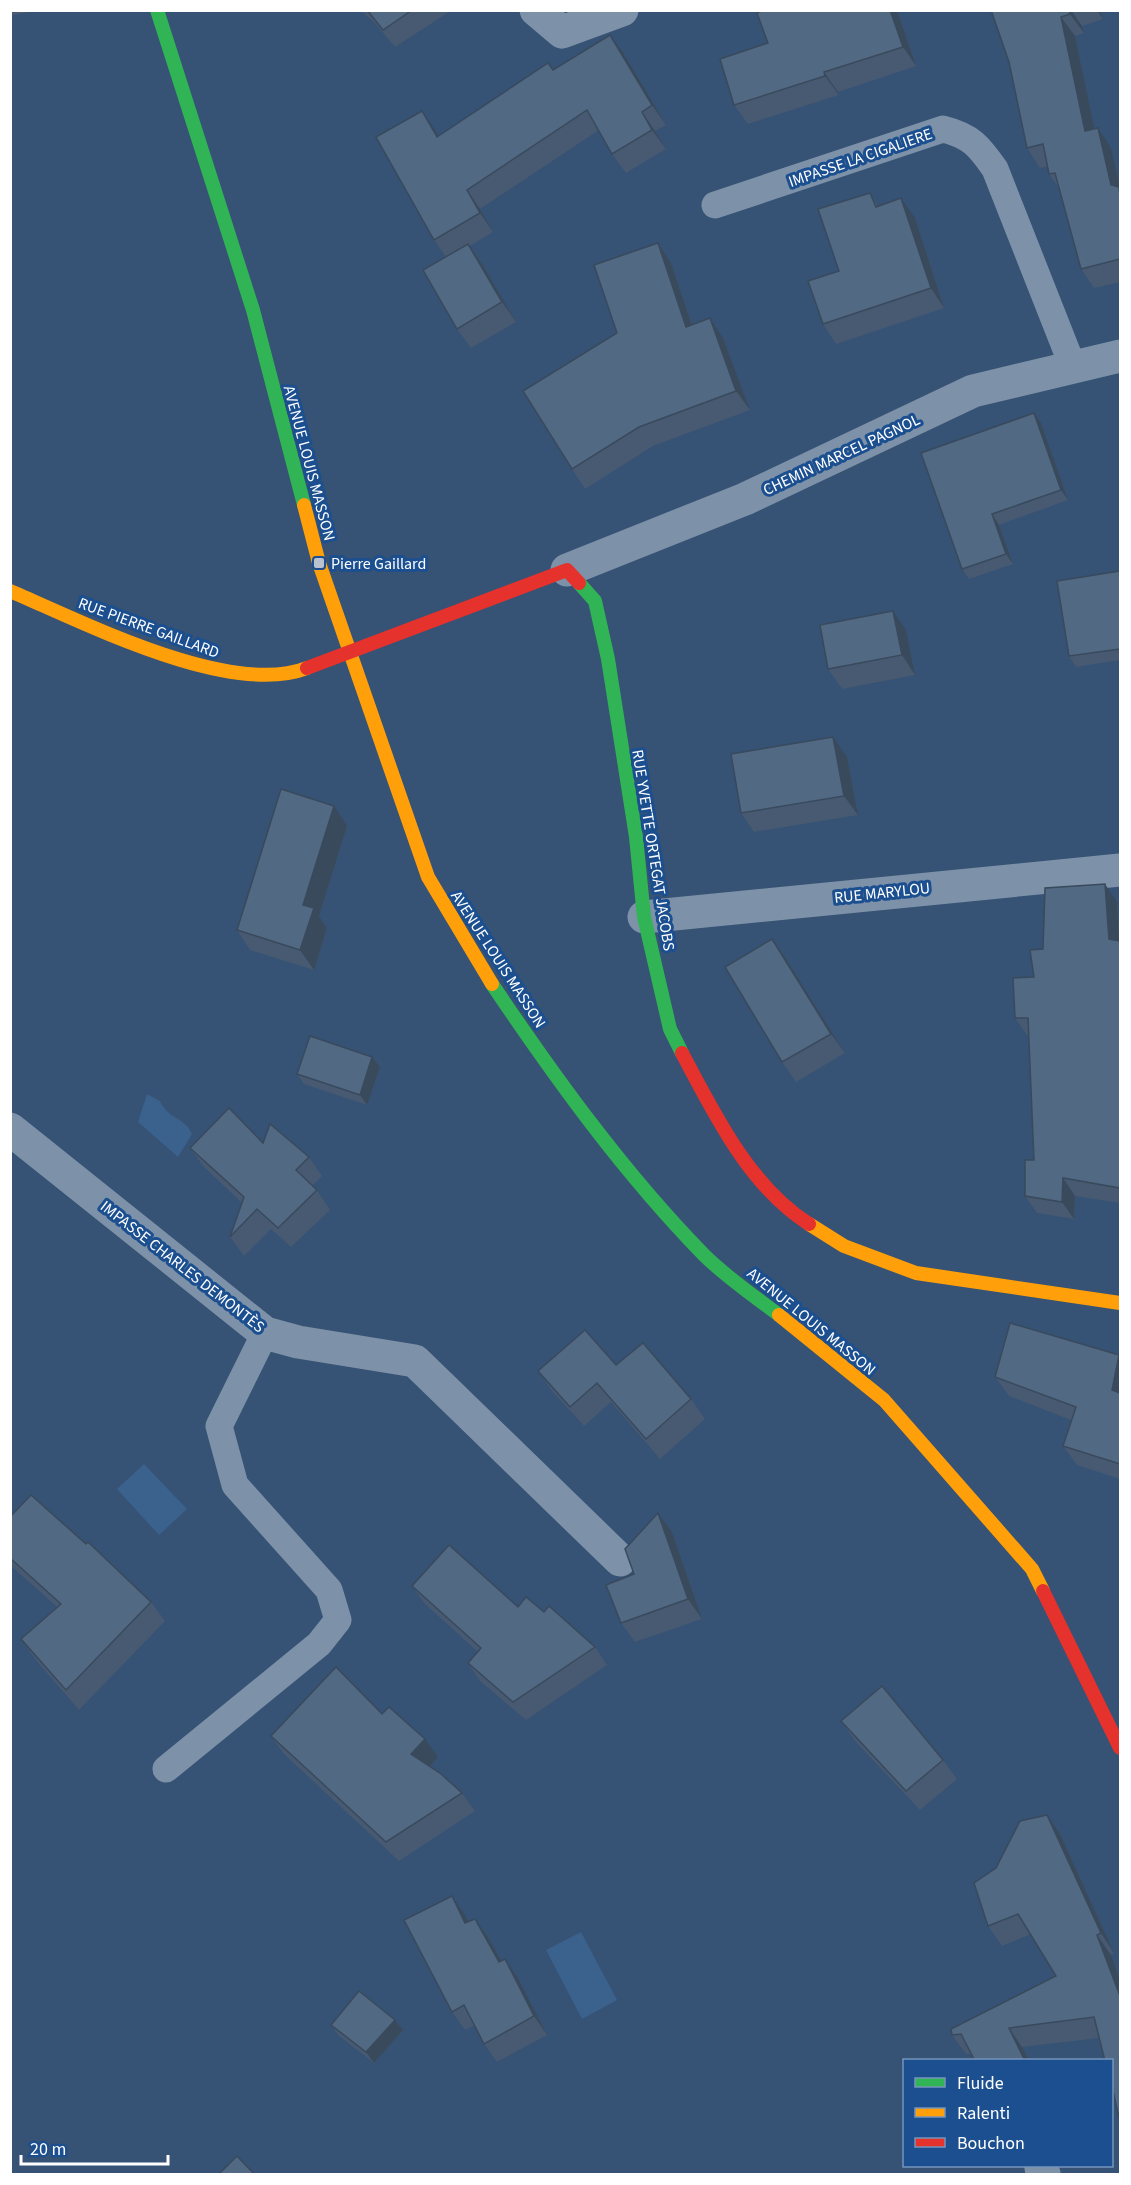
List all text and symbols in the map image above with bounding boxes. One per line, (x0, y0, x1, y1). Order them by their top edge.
street label: IMPASSE LA CIGALIERE (785, 123, 935, 193)
street label: AVENUE LOUIS MASSON (278, 383, 340, 543)
street label: CHEMIN MARCEL PAGNOL (759, 409, 924, 501)
place label: Pierre Gaillard (331, 553, 426, 575)
marker: Pierre Gaillard (312, 556, 326, 570)
street label: RUE PIERRE GAILLARD (75, 592, 222, 664)
street label: RUE YVETTE ORTEGAT JACOBS (626, 748, 680, 952)
street label: RUE MARYLOU (833, 877, 931, 909)
street label: AVENUE LOUIS MASSON (445, 887, 551, 1033)
street label: IMPASSE CHARLES DEMONTÈS (96, 1196, 269, 1338)
street label: AVENUE LOUIS MASSON (742, 1263, 880, 1381)
legend (903, 2059, 1113, 2167)
text: Fluide (957, 2071, 1004, 2096)
text: Ralenti (957, 2101, 1010, 2126)
scale bar (21, 2128, 168, 2166)
text: Bouchon (957, 2131, 1025, 2156)
text: 20 m (30, 2137, 66, 2162)

